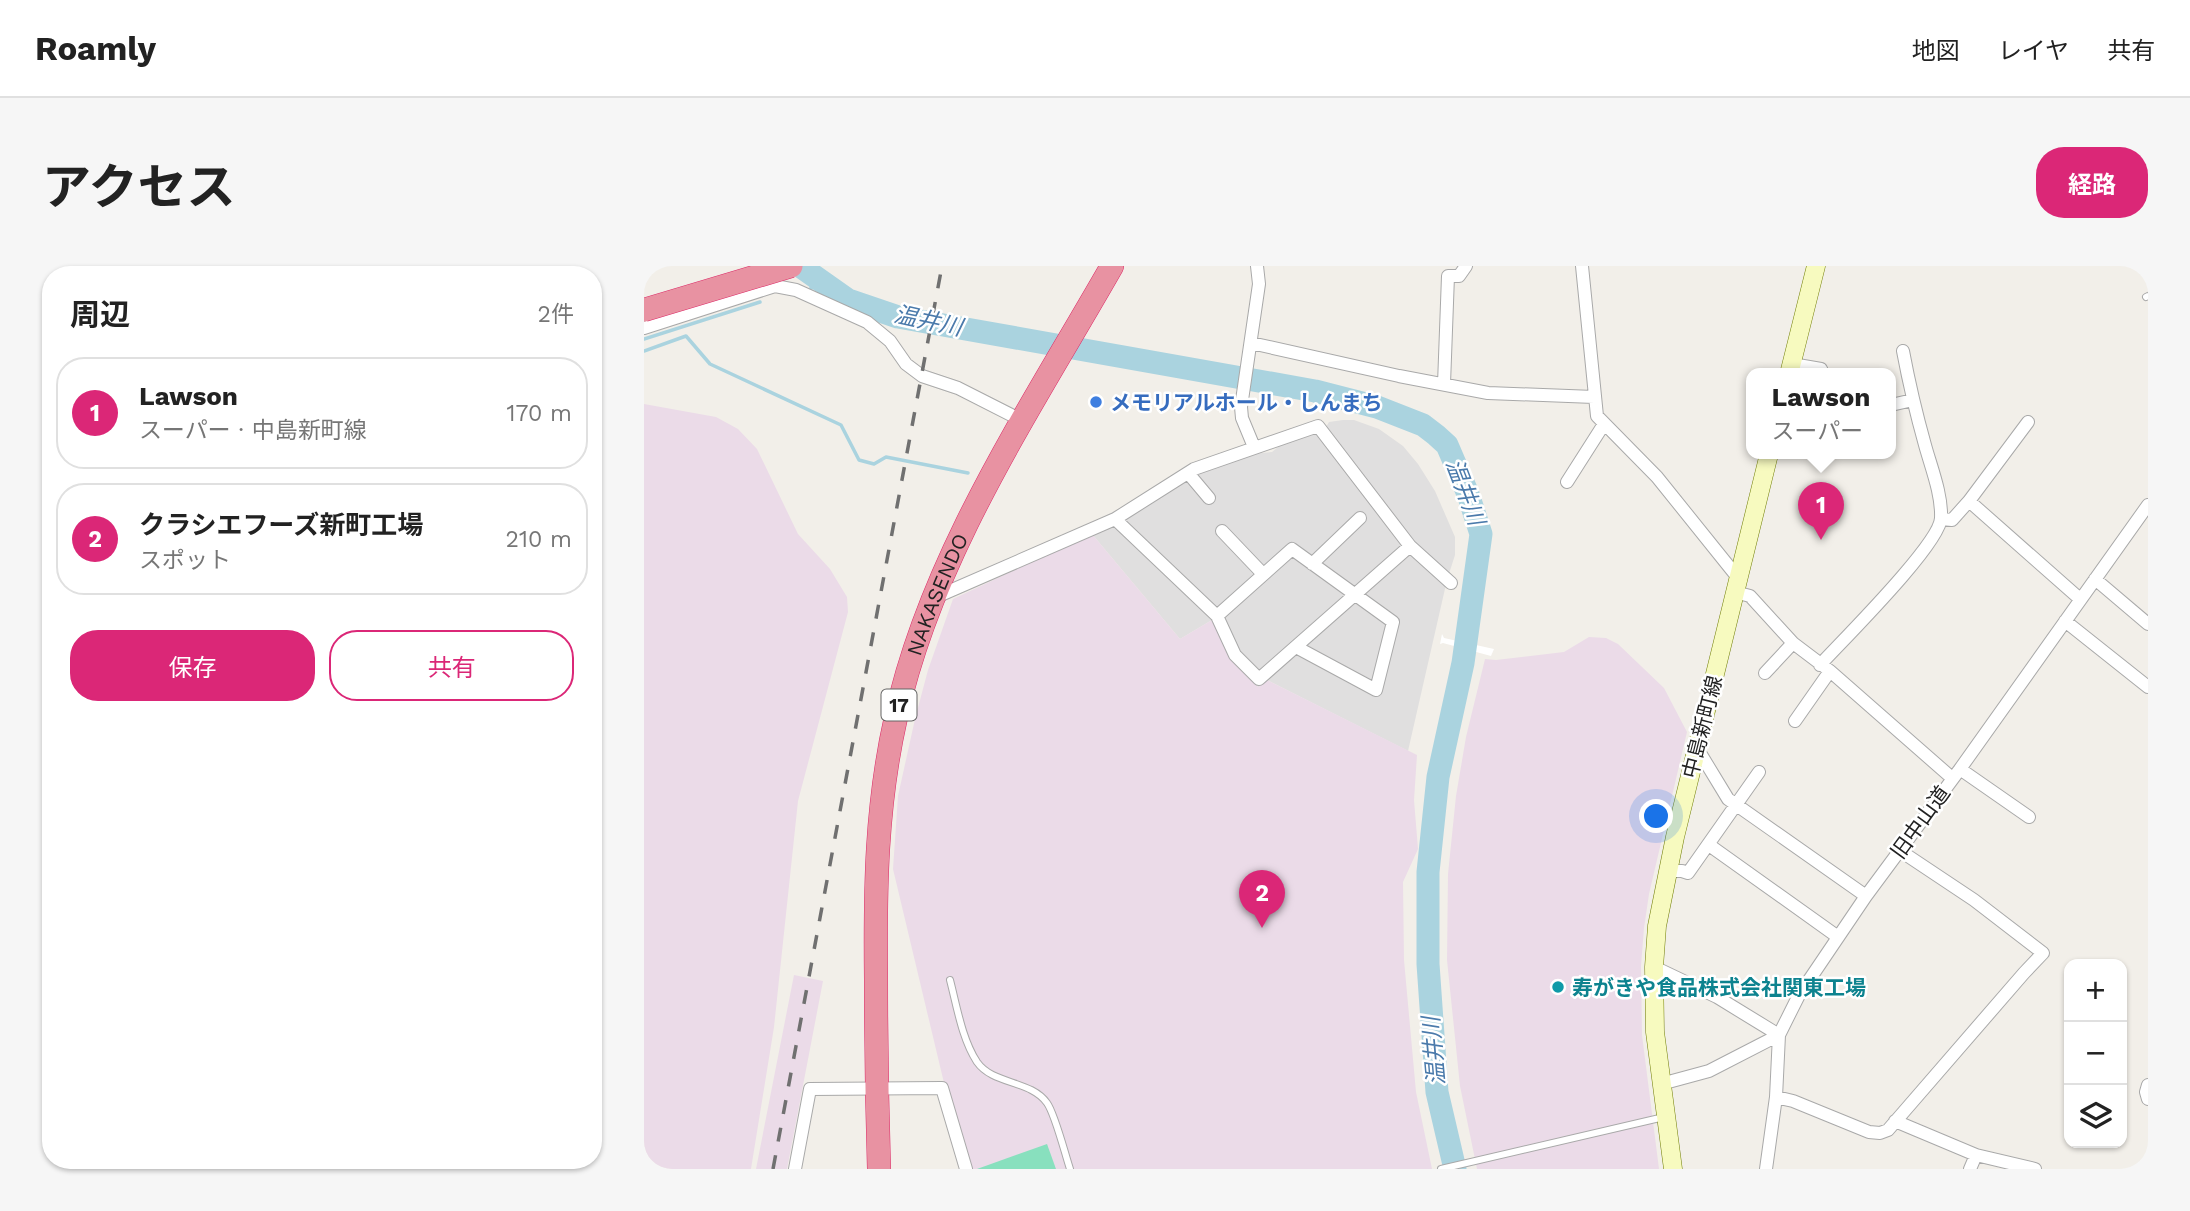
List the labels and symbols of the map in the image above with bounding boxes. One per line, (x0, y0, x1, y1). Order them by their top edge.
water label: 温井川 (891, 301, 967, 342)
place label: メモリアルホール・しんまち (1110, 390, 1383, 415)
marker: メモリアルホール・しんまち (1088, 394, 1104, 410)
water label: 温井川 (1440, 455, 1491, 532)
pin: 1 (1798, 482, 1844, 540)
street label: NAKASENDO (901, 529, 973, 659)
street label: 中島新町線 (1677, 673, 1727, 781)
road number: 17 (882, 690, 916, 720)
street label: 旧中山道 (1885, 781, 1955, 863)
your location (1639, 799, 1673, 833)
pin: 2 (1239, 870, 1285, 928)
place label: 寿がきや食品株式会社関東工場 (1572, 975, 1866, 1000)
marker: 寿がきや食品株式会社関東工場 (1550, 979, 1566, 995)
water label: 温井川 (1417, 1012, 1450, 1087)

